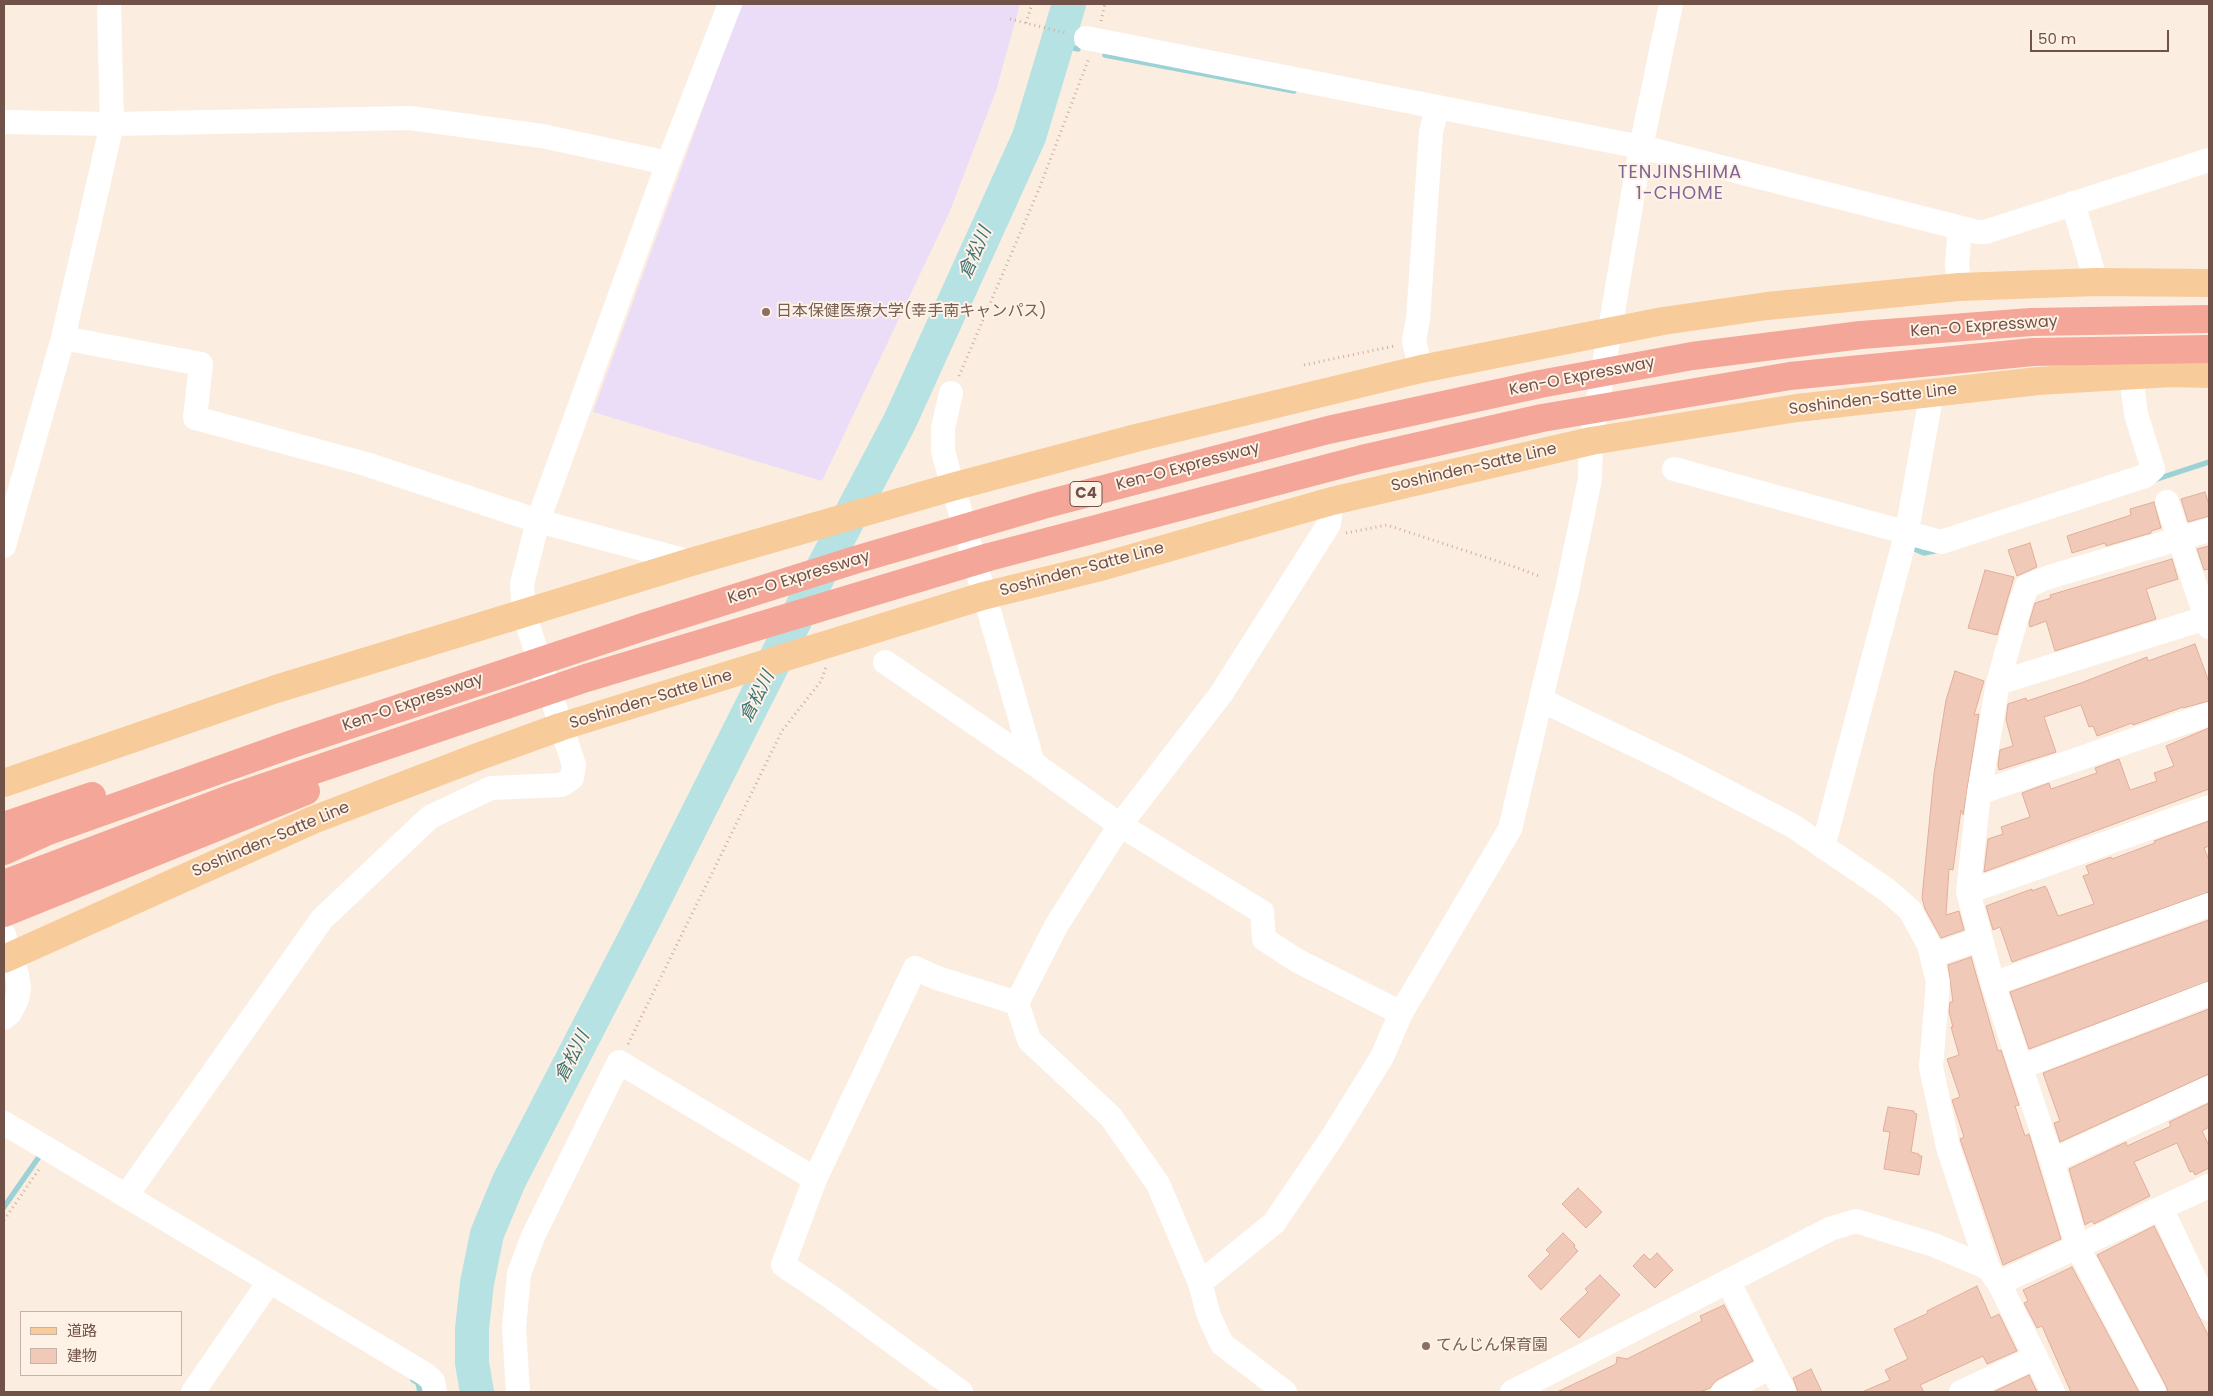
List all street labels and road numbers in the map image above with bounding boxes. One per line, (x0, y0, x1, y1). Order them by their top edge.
street label: Ken-O Expressway (1910, 312, 2058, 342)
street label: Ken-O Expressway (1508, 353, 1656, 401)
street label: Soshinden-Satte Line (1788, 380, 1958, 420)
street label: Ken-O Expressway (1114, 439, 1262, 495)
street label: Soshinden-Satte Line (1389, 440, 1559, 496)
road number: C4 (1070, 482, 1102, 506)
street label: Soshinden-Satte Line (998, 539, 1166, 601)
street label: Ken-O Expressway (726, 547, 872, 609)
street label: Soshinden-Satte Line (567, 666, 735, 734)
street label: Ken-O Expressway (340, 670, 486, 736)
street label: Soshinden-Satte Line (189, 798, 353, 882)

